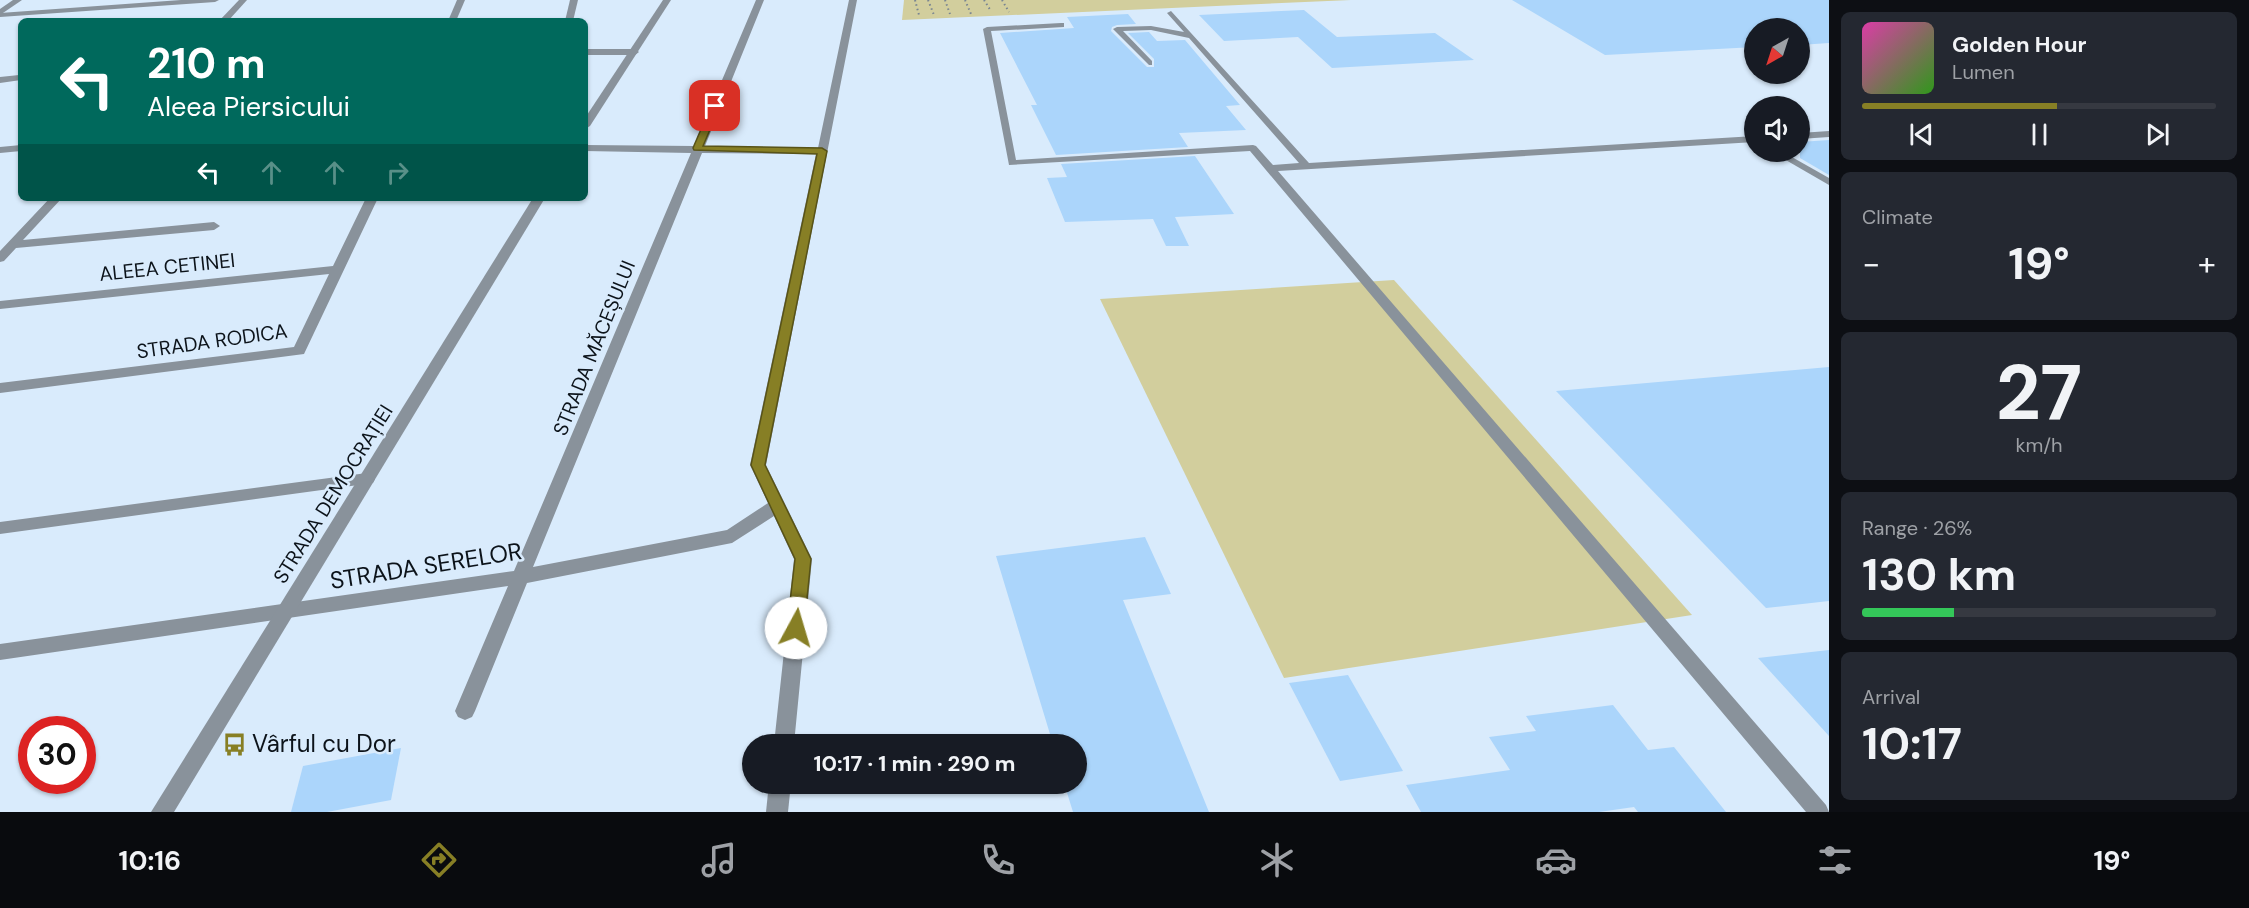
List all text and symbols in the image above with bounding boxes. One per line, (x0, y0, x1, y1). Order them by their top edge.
north arrow (1744, 18, 1810, 84)
map controls (1744, 18, 1810, 162)
text: Golden Hour (1952, 30, 2087, 59)
text: 210 m (147, 36, 265, 91)
icon: left (48, 42, 126, 120)
text: Lumen (1952, 59, 2015, 85)
pin (689, 80, 740, 131)
text: Aleea Piersicului (147, 89, 350, 124)
icon: arrive (698, 89, 731, 122)
button: sound (1744, 96, 1810, 162)
icon: previous (1905, 118, 1938, 151)
icon: pause (2023, 118, 2056, 151)
icon: next (2141, 118, 2174, 151)
icon: left (192, 156, 225, 189)
icon: ahead (255, 156, 288, 189)
icon: ahead (318, 156, 351, 189)
icon: right (381, 156, 414, 189)
text: Climate (1862, 204, 1933, 230)
text: 19° (2008, 234, 2070, 293)
text: − (1862, 242, 1880, 285)
text: + (2198, 242, 2216, 285)
street label: ALEEA CETINEI (98, 247, 236, 287)
street label: STRADA MĂCEȘULUI (547, 257, 641, 439)
street label: STRADA RODICA (135, 318, 289, 364)
text: 27 (1996, 342, 2082, 443)
street label: STRADA DEMOCRAȚIEI (267, 400, 399, 588)
text: km/h (2015, 432, 2063, 458)
text: Range · 26% (1862, 515, 1972, 541)
street label: STRADA SERELOR (328, 535, 524, 596)
text: 130 km (1862, 545, 2016, 604)
position arrow (764, 596, 828, 660)
text: Arrival (1862, 684, 1920, 710)
text: 10:17 (1862, 714, 1962, 773)
speed limit sign: 30 (18, 716, 96, 794)
place label: Vârful cu Dor (252, 728, 396, 759)
bus stop icon: Vârful cu Dor (221, 731, 247, 757)
text: 10:17 · 1 min · 290 m (813, 749, 1016, 778)
icon: directions (418, 839, 460, 881)
icon: music (698, 839, 740, 881)
icon: phone (977, 839, 1019, 881)
icon: climate (1256, 839, 1298, 881)
icon: car (1535, 839, 1577, 881)
icon: filters (1814, 839, 1856, 881)
text: 10:16 (119, 843, 181, 878)
text: 19° (2094, 843, 2130, 878)

